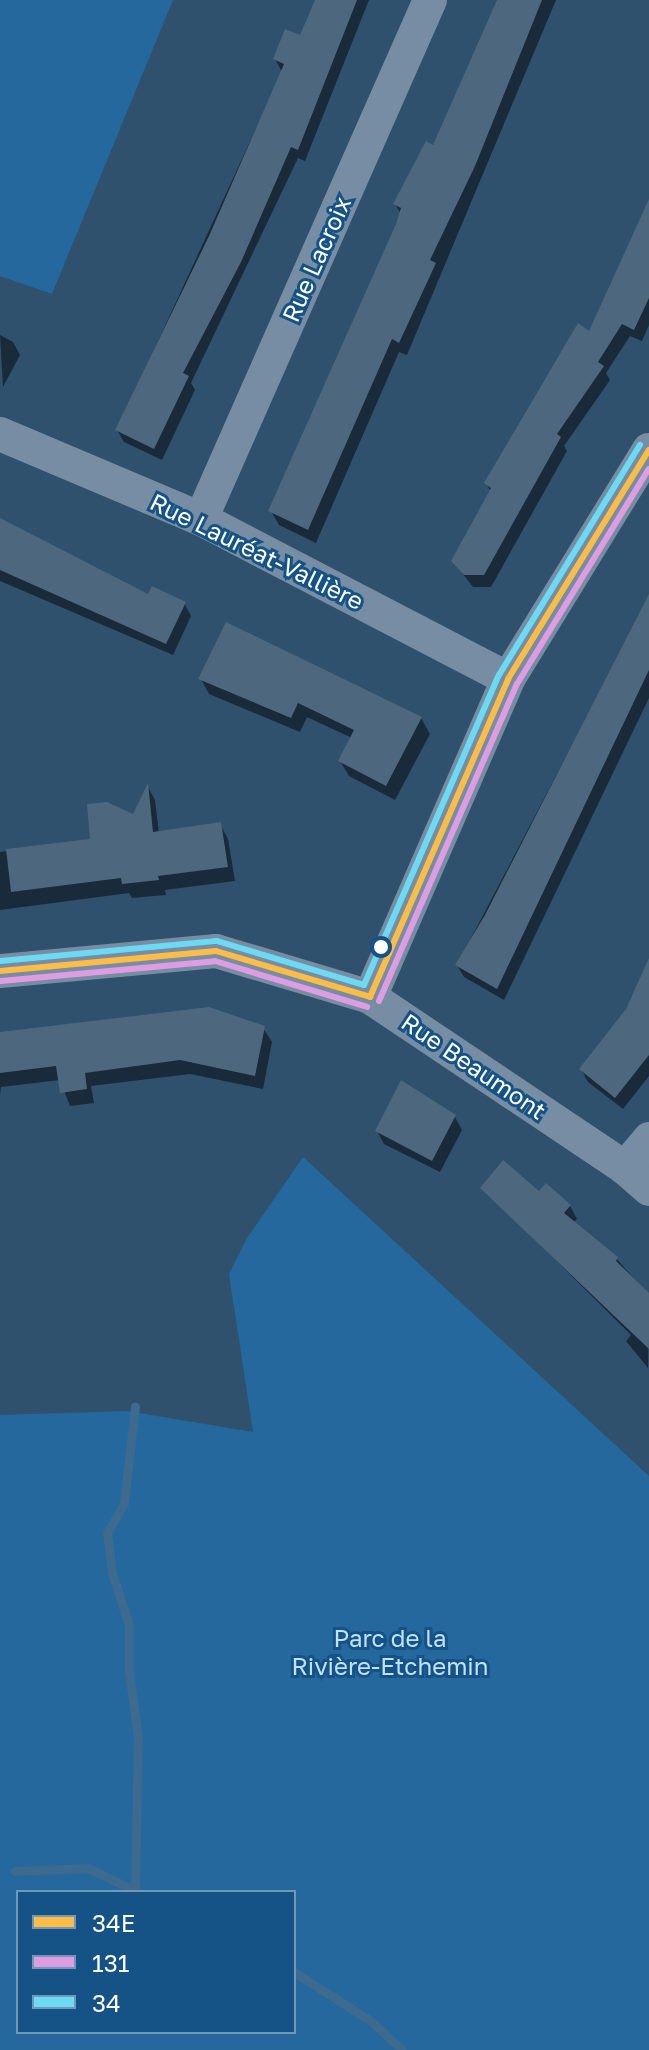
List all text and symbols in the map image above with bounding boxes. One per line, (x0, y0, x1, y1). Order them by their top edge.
street label: Rue Lacroix (276, 192, 356, 326)
street label: Rue Lauréat-Vallière (146, 487, 368, 615)
unlabelled marker (373, 939, 389, 955)
street label: Rue Beaumont (396, 1007, 552, 1125)
park label: Parc de la Rivière-Etchemin (291, 1624, 489, 1680)
legend (16, 1890, 296, 2034)
text: 34E (92, 1908, 135, 1937)
text: 131 (92, 1948, 129, 1977)
text: 34 (92, 1988, 121, 2017)

